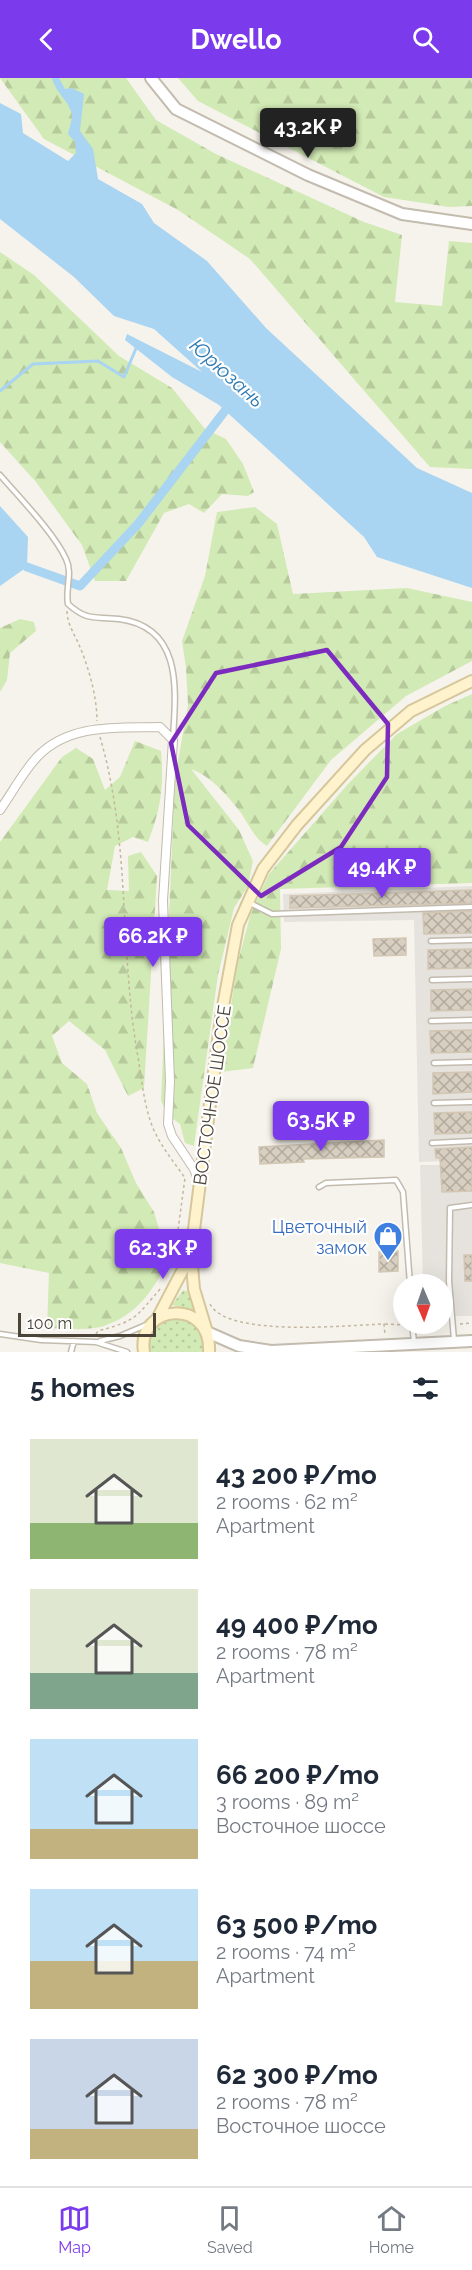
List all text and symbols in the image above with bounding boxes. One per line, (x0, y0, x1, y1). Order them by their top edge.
icon: back (30, 23, 63, 56)
icon: search (409, 23, 442, 56)
text: Dwello (190, 24, 282, 55)
pin: 43.2K ₽ (253, 108, 363, 159)
text: 43.2K ₽ (274, 115, 342, 139)
water label: Юрюзань (185, 333, 269, 413)
pin: 49.4K ₽ (327, 848, 437, 899)
text: 49.4K ₽ (348, 855, 416, 879)
pin: 66.2K ₽ (98, 917, 208, 968)
text: 66.2K ₽ (118, 924, 188, 948)
street label: ВОСТОЧНОЕ ШОССЕ (189, 1003, 235, 1187)
pin: 63.5K ₽ (266, 1101, 376, 1152)
text: 63.5K ₽ (287, 1108, 355, 1132)
place label: Цветочный замок (272, 1216, 367, 1258)
shop icon: Цветочный замок (372, 1220, 404, 1262)
pin: 62.3K ₽ (108, 1229, 218, 1280)
text: 62.3K ₽ (129, 1236, 197, 1260)
north arrow (393, 1274, 453, 1334)
map controls (393, 1274, 453, 1334)
scale bar (18, 1310, 156, 1338)
text: 100 m (27, 1314, 72, 1333)
icon: filters (409, 1372, 442, 1405)
text: 5 homes (30, 1373, 135, 1403)
text: 43 200 ₽/mo (216, 1460, 377, 1490)
icon: home (78, 1463, 150, 1535)
text: 2 rooms · 62 m² (216, 1490, 358, 1514)
text: Apartment (216, 1514, 315, 1538)
text: 49 400 ₽/mo (216, 1610, 378, 1640)
icon: home (78, 1613, 150, 1685)
text: 2 rooms · 78 m² (216, 1640, 358, 1664)
text: Apartment (216, 1664, 315, 1688)
text: 66 200 ₽/mo (216, 1760, 379, 1790)
icon: home (78, 1763, 150, 1835)
text: 3 rooms · 89 m² (216, 1790, 359, 1814)
text: Восточное шоссе (216, 1814, 386, 1838)
text: 63 500 ₽/mo (216, 1910, 377, 1940)
icon: home (78, 1913, 150, 1985)
text: 2 rooms · 74 m² (216, 1940, 356, 1964)
text: Apartment (216, 1964, 315, 1988)
text: 62 300 ₽/mo (216, 2060, 378, 2090)
icon: home (78, 2063, 150, 2135)
text: 2 rooms · 78 m² (216, 2090, 358, 2114)
text: Восточное шоссе (216, 2114, 386, 2138)
tab: Map (58, 2202, 91, 2257)
tab: Saved (207, 2202, 253, 2257)
tab: Home (369, 2202, 414, 2257)

